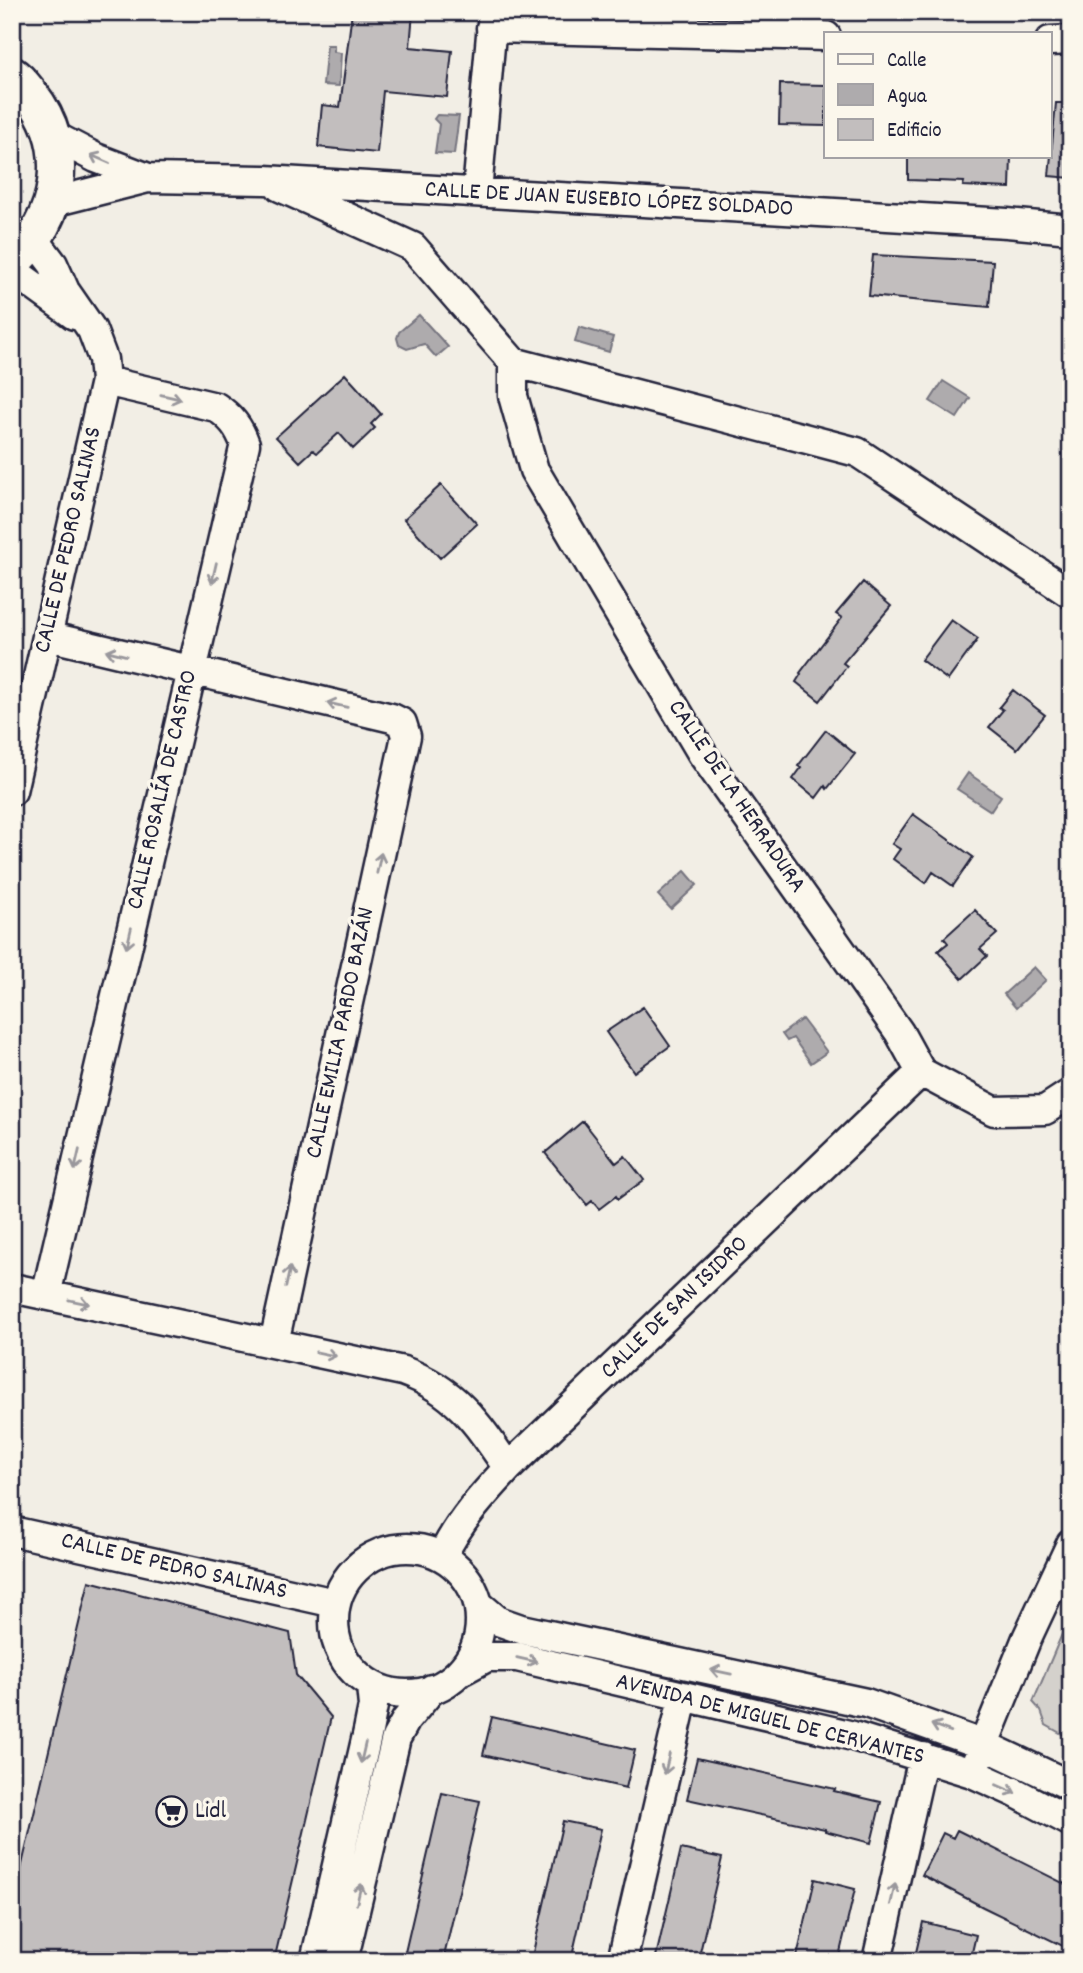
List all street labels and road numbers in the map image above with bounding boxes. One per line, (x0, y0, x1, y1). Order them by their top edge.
street label: CALLE DE JUAN EUSEBIO LÓPEZ SOLDADO (424, 173, 794, 227)
street label: CALLE DE PEDRO SALINAS (26, 423, 112, 657)
street label: CALLE ROSALÍA DE CASTRO (119, 667, 207, 913)
street label: CALLE DE LA HERRADURA (659, 694, 813, 900)
street label: CALLE EMILIA PARDO BAZÁN (298, 904, 384, 1162)
street label: CALLE DE SAN ISIDRO (593, 1228, 757, 1388)
street label: CALLE DE PEDRO SALINAS (57, 1524, 291, 1610)
street label: AVENIDA DE MIGUEL DE CERVANTES (612, 1665, 928, 1775)

